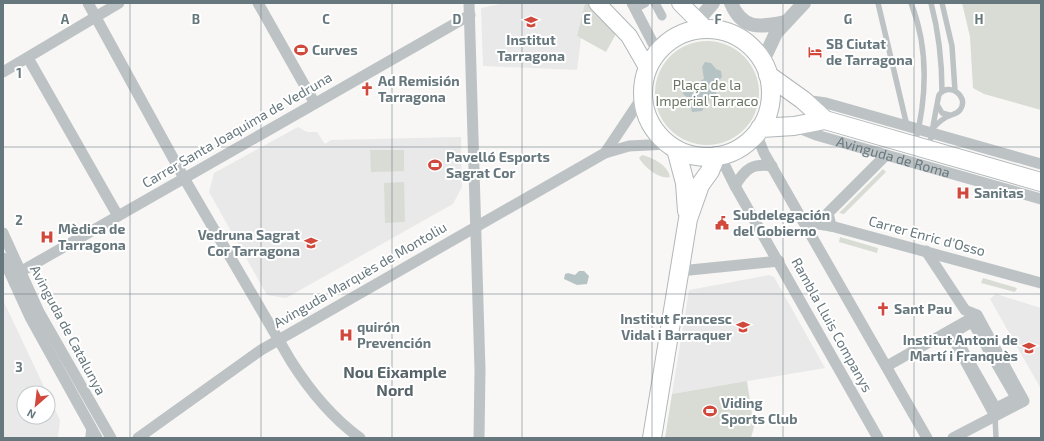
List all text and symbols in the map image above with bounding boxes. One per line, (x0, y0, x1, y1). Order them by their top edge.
text: A (61, 11, 70, 27)
text: B (192, 11, 200, 27)
text: C (322, 11, 330, 27)
text: D (453, 11, 462, 27)
text: E (583, 11, 591, 27)
text: F (714, 11, 722, 27)
text: G (844, 11, 852, 27)
text: H (975, 11, 984, 27)
school or university icon: Institut Tarragona (523, 14, 539, 30)
place label: Institut Tarragona (497, 31, 565, 64)
place label: SB Ciutat de Tarragona (826, 35, 913, 68)
place label: Curves (312, 41, 358, 58)
sports icon: Curves (293, 42, 309, 58)
hotel icon: SB Ciutat de Tarragona (807, 44, 823, 60)
text: 1 (16, 65, 22, 81)
street label: Carrer Santa Joaquima de Vedruna (139, 68, 335, 191)
place label: Ad Remisión Tarragona (378, 72, 460, 105)
park label: Plaça de la Imperial Tarraco (655, 76, 759, 109)
church icon: Ad Remisión Tarragona (359, 81, 375, 97)
street label: Avinguda de Roma (835, 132, 952, 181)
place label: Pavelló Esports Sagrat Cor (446, 148, 550, 181)
sports icon: Pavelló Esports Sagrat Cor (427, 157, 443, 173)
place label: Sanitas (974, 184, 1024, 201)
hospital icon: Sanitas (955, 185, 971, 201)
place label: Subdelegación del Gobierno (733, 206, 830, 239)
text: 2 (15, 212, 23, 228)
street label: Carrer Enric d'Osso (867, 212, 987, 259)
public building icon: Subdelegación del Gobierno (714, 215, 730, 231)
street label: Avinguda Marquès de Montoliu (270, 218, 449, 331)
place label: Mèdica de Tarragona (58, 220, 126, 253)
place label: Vedruna Sagrat Cor Tarragona (198, 226, 300, 259)
hospital icon: Mèdica de Tarragona (39, 229, 55, 245)
school or university icon: Vedruna Sagrat Cor Tarragona (303, 235, 319, 251)
street label: Rambla Lluis Companys (788, 254, 877, 395)
street label: Avinguda de Catalunya (27, 262, 110, 398)
place label: Sant Pau (894, 300, 952, 317)
church icon: Sant Pau (875, 301, 891, 317)
place label: Institut Francesc Vidal i Barraquer (620, 310, 732, 343)
place label: quirón Prevención (357, 318, 431, 351)
school or university icon: Institut Francesc Vidal i Barraquer (735, 319, 751, 335)
hospital icon: quirón Prevención (338, 327, 354, 343)
place label: Institut Antoni de Martí i Franquès (903, 331, 1018, 364)
school or university icon: Institut Antoni de Martí i Franquès (1021, 340, 1037, 356)
text: 3 (15, 359, 23, 375)
district label: Nou Eixample Nord (343, 362, 447, 399)
north arrow (16, 385, 56, 425)
place label: Viding Sports Club (721, 394, 797, 427)
sports icon: Viding Sports Club (702, 403, 718, 419)
text: N (24, 407, 38, 422)

